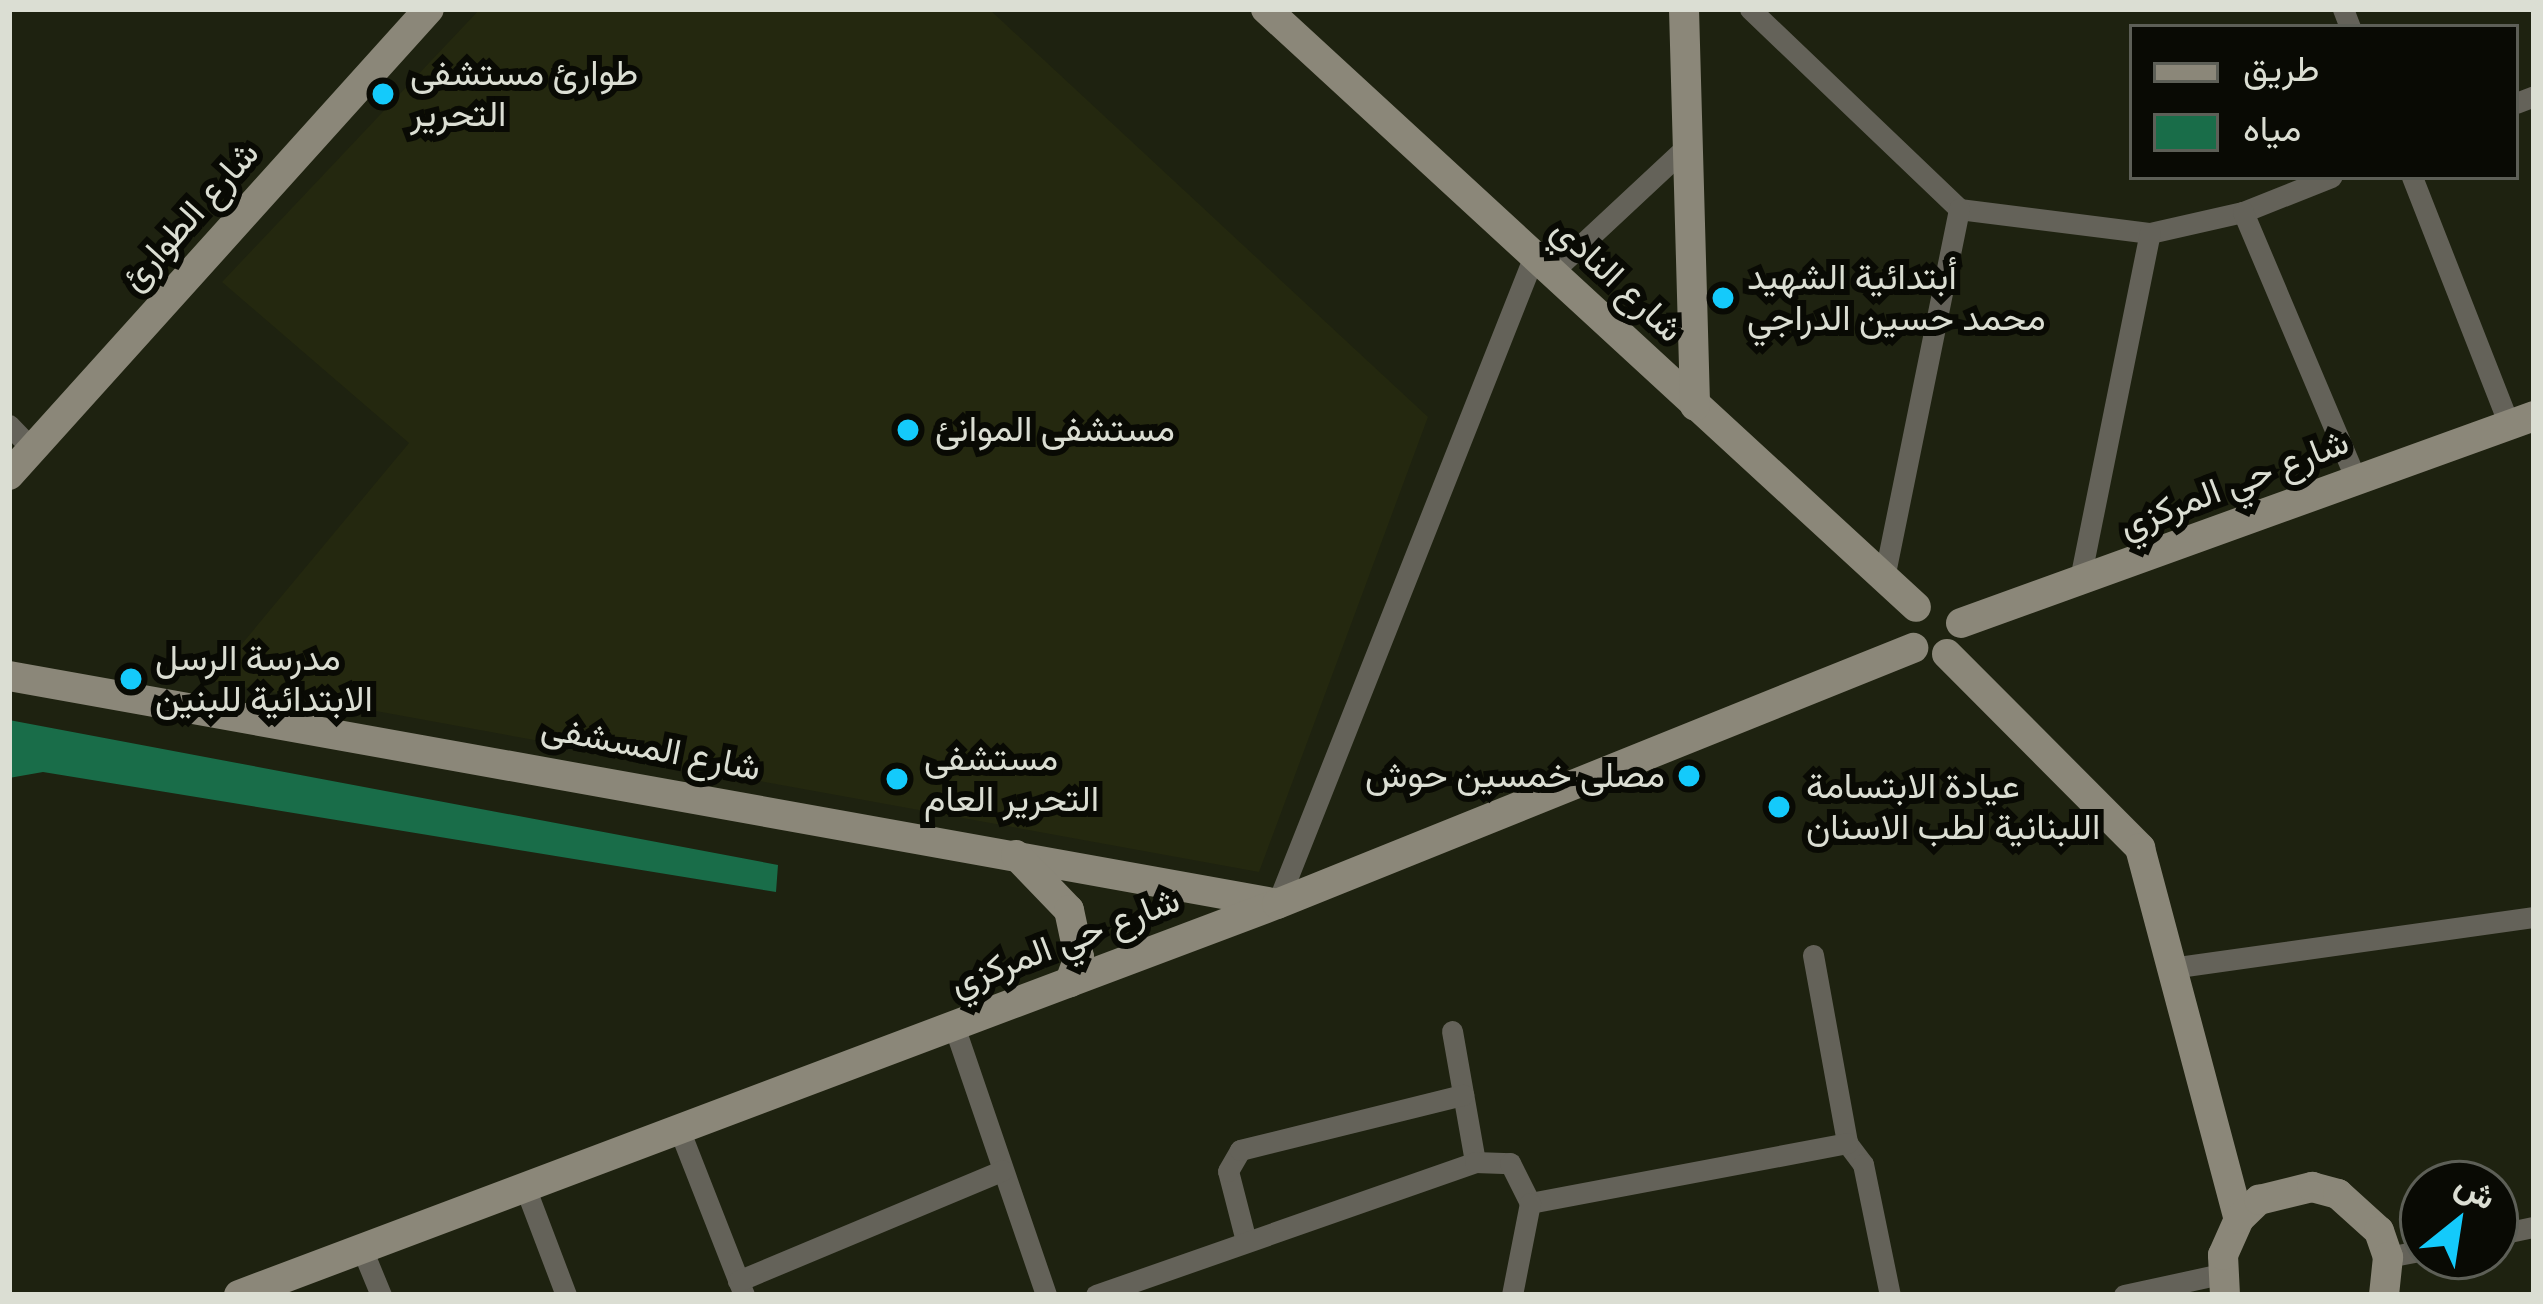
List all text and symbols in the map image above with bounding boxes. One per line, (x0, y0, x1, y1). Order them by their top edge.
legend (2129, 24, 2519, 180)
text: طريق (2243, 47, 2319, 91)
place label: طوارئ مستشفى التحرير (410, 51, 638, 136)
marker: طوارئ مستشفى التحرير (367, 78, 399, 110)
text: مياه (2243, 107, 2301, 151)
street label: شارع الطوارئ (112, 132, 268, 300)
street label: شارع النادي (1542, 208, 1692, 352)
place label: أبتدائية الشهيد محمد حسين الدراجي (1747, 255, 2046, 340)
marker: أبتدائية الشهيد محمد حسين الدراجي (1710, 285, 1736, 311)
place label: مستشفى الموانئ (935, 408, 1175, 452)
marker: مستشفى الموانئ (892, 414, 924, 446)
street label: شارع حي المركزي (2113, 420, 2355, 548)
place label: مدرسة الرسل الابتدائية للبنين (155, 636, 373, 721)
marker: مدرسة الرسل الابتدائية للبنين (118, 666, 144, 692)
street label: شارع المسشفى (538, 706, 764, 790)
place label: مستشفى التحرير العام (924, 736, 1099, 821)
place label: مصلى خمسين حوش (1365, 754, 1665, 798)
marker: مستشفى التحرير العام (881, 763, 913, 795)
marker: مصلى خمسين حوش (1676, 763, 1702, 789)
place label: عيادة الابتسامة اللبنانية لطب الاسنان (1806, 764, 2100, 849)
marker: عيادة الابتسامة اللبنانية لطب الاسنان (1763, 791, 1795, 823)
street label: شارع حي المركزي (944, 878, 1186, 1006)
north arrow (2399, 1160, 2519, 1280)
text: ش (2448, 1164, 2503, 1219)

